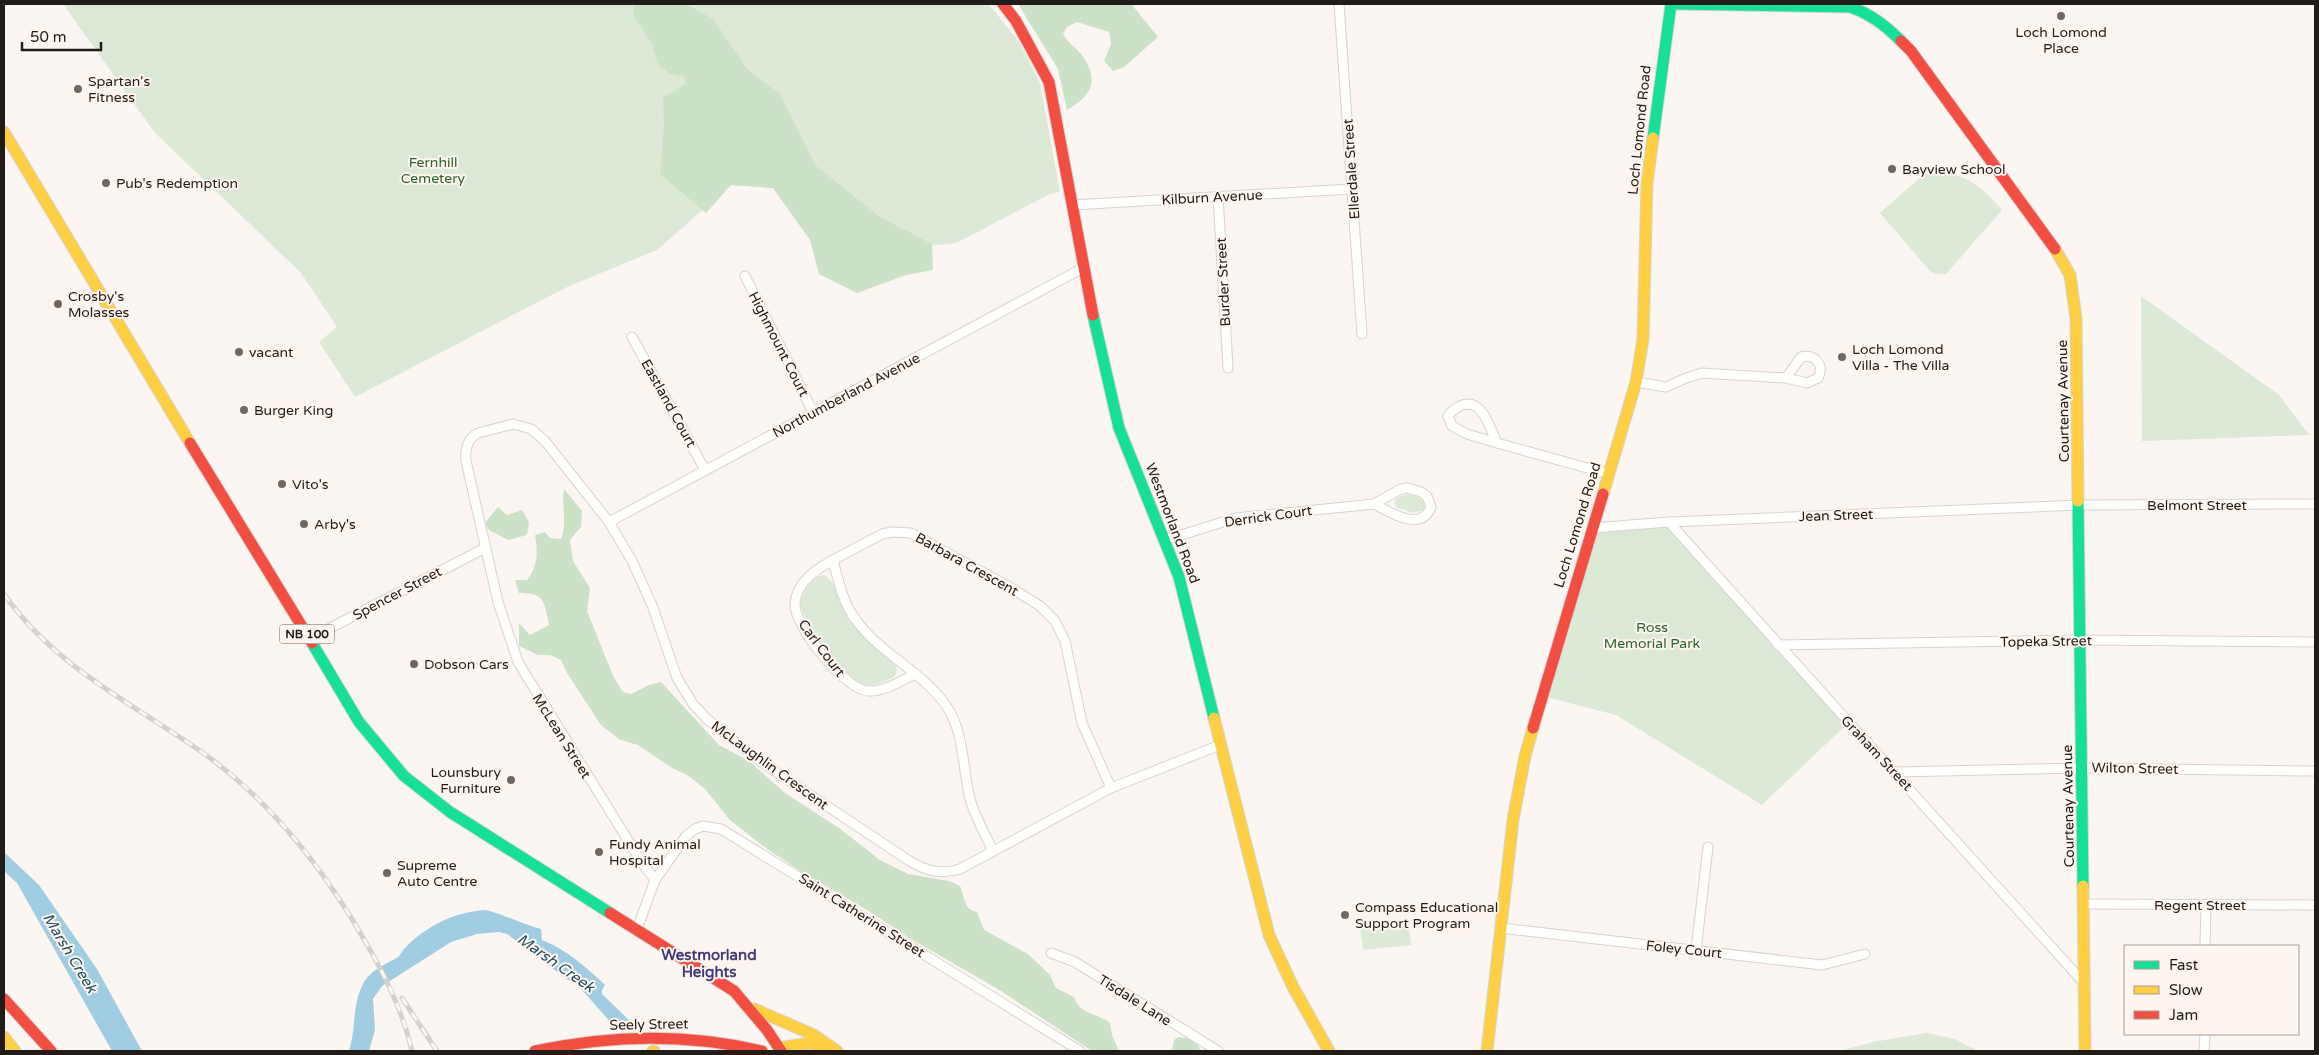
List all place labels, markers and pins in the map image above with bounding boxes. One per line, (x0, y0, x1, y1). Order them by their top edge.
marker: Loch Lomond Place (2055, 10, 2067, 22)
place label: Loch Lomond Place (2015, 24, 2107, 57)
place label: Spartan's Fitness (88, 73, 150, 106)
marker: Spartan's Fitness (72, 83, 84, 95)
place label: Bayview School (1902, 161, 2006, 178)
marker: Bayview School (1886, 163, 1898, 175)
place label: Pub's Redemption (116, 175, 238, 192)
marker: Pub's Redemption (100, 177, 112, 189)
place label: Crosby's Molasses (68, 288, 130, 321)
marker: Crosby's Molasses (52, 298, 64, 310)
place label: Loch Lomond Villa - The Villa (1852, 341, 1949, 374)
place label: vacant (249, 344, 294, 361)
marker: vacant (233, 346, 245, 358)
marker: Loch Lomond Villa - The Villa (1836, 351, 1848, 363)
place label: Burger King (254, 402, 333, 419)
marker: Burger King (238, 404, 250, 416)
place label: Vito's (292, 476, 329, 493)
marker: Vito's (276, 478, 288, 490)
place label: Arby's (314, 516, 356, 533)
marker: Arby's (298, 518, 310, 530)
place label: Dobson Cars (424, 656, 509, 673)
marker: Dobson Cars (408, 658, 420, 670)
place label: Lounsbury Furniture (430, 764, 501, 797)
marker: Lounsbury Furniture (505, 774, 517, 786)
place label: Fundy Animal Hospital (609, 836, 701, 869)
marker: Fundy Animal Hospital (593, 846, 605, 858)
place label: Supreme Auto Centre (397, 857, 477, 890)
marker: Supreme Auto Centre (381, 867, 393, 879)
place label: Compass Educational Support Program (1355, 899, 1498, 932)
marker: Compass Educational Support Program (1339, 909, 1351, 921)

